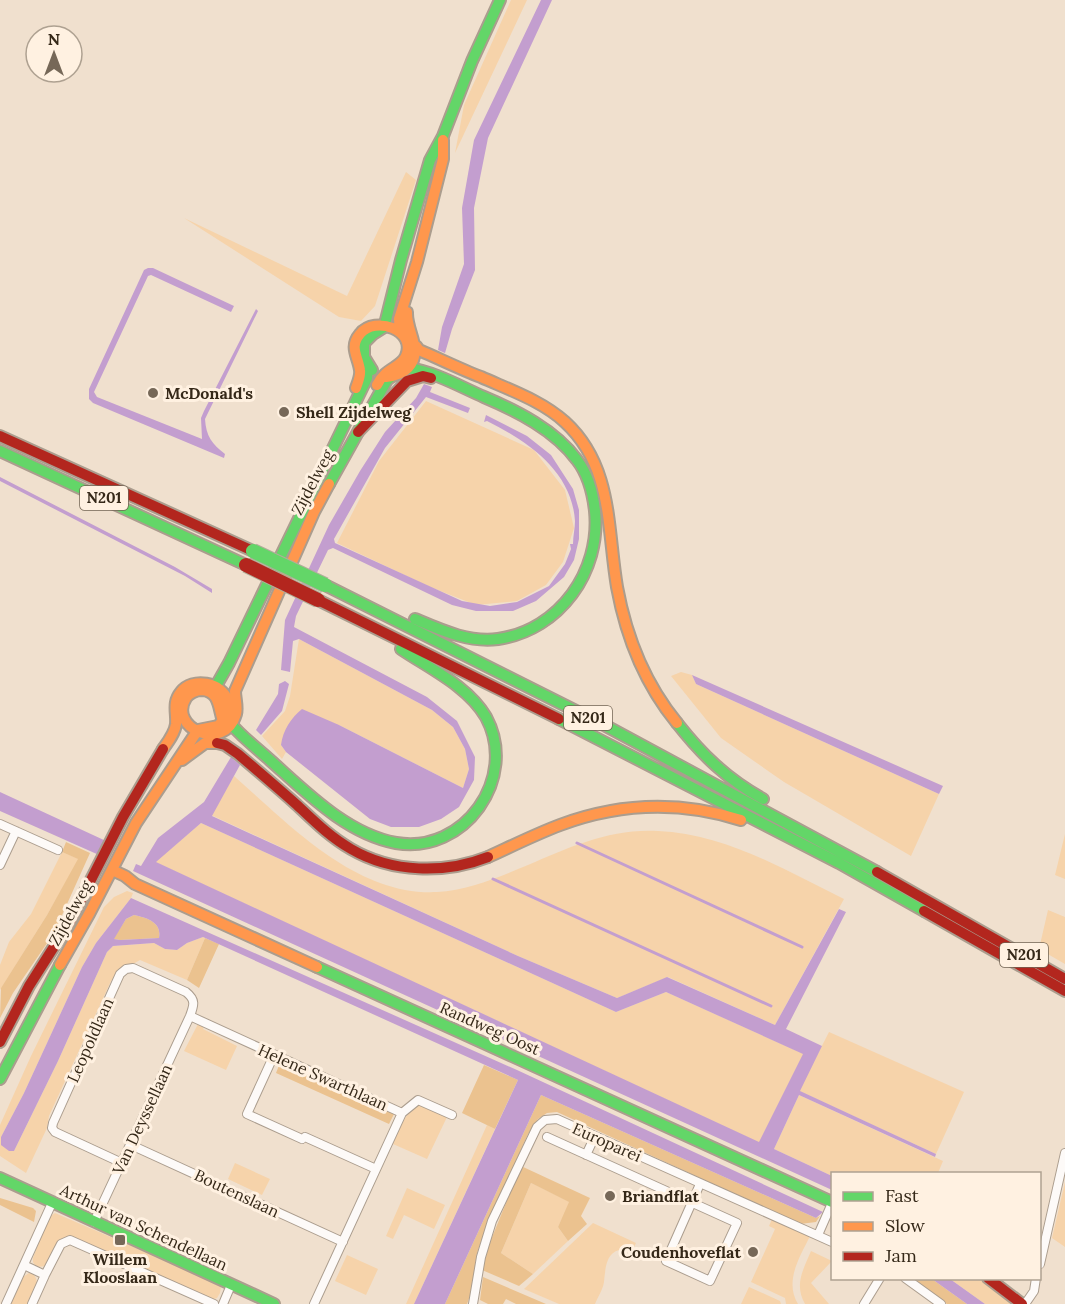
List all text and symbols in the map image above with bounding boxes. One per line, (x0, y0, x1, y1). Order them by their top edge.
north arrow (24, 24, 84, 84)
text: N (48, 29, 60, 49)
place label: McDonald's (165, 383, 253, 403)
marker: McDonald's (146, 386, 160, 400)
place label: Shell Zijdelweg (296, 402, 412, 422)
marker: Shell Zijdelweg (277, 405, 291, 419)
street label: Zijdelweg (287, 445, 338, 518)
road number: N201 (80, 486, 128, 510)
road number: N201 (564, 706, 612, 730)
street label: Zijdelweg (44, 876, 97, 949)
road number: N201 (1000, 943, 1048, 967)
street label: Leopoldlaan (62, 994, 118, 1085)
street label: Randweg Oost (437, 997, 544, 1059)
street label: Helene Swarthlaan (255, 1039, 391, 1115)
street label: Van Deyssellaan (107, 1060, 176, 1178)
street label: Europarei (569, 1118, 645, 1166)
street label: Boutenslaan (191, 1165, 283, 1222)
legend (831, 1172, 1041, 1280)
street label: Arthur van Schendellaan (56, 1179, 231, 1275)
text: Fast (885, 1184, 919, 1207)
place label: Briandflat (622, 1186, 700, 1206)
marker: Briandflat (603, 1189, 617, 1203)
text: Slow (885, 1214, 925, 1237)
marker: Willem Klooslaan (113, 1233, 127, 1247)
place label: Coudenhoveflat (621, 1242, 741, 1262)
text: Jam (884, 1244, 917, 1267)
marker: Coudenhoveflat (746, 1245, 760, 1259)
place label: Willem Klooslaan (83, 1249, 157, 1287)

